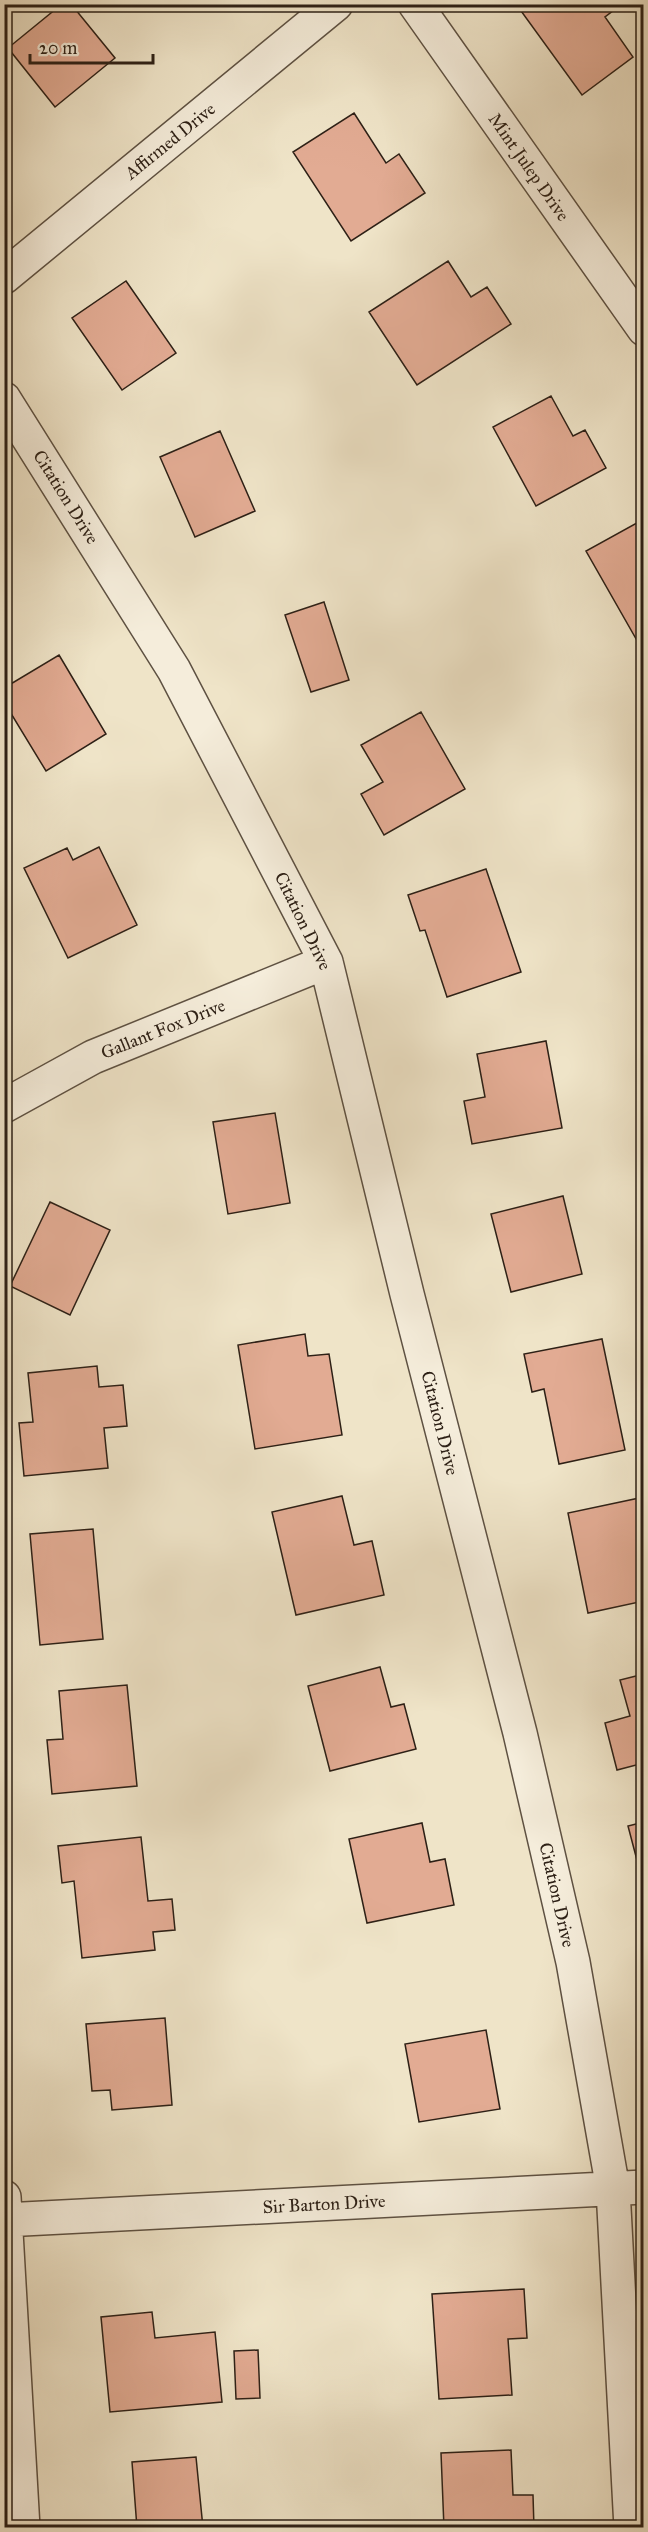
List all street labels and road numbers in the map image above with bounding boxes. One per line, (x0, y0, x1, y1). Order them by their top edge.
street label: Affirmed Drive (119, 98, 220, 185)
street label: Mint Julep Drive (483, 109, 574, 226)
street label: Citation Drive (28, 446, 104, 548)
street label: Citation Drive (270, 868, 336, 974)
street label: Gallant Fox Drive (98, 994, 228, 1064)
street label: Citation Drive (416, 1369, 464, 1477)
street label: Citation Drive (534, 1841, 580, 1949)
street label: Sir Barton Drive (262, 2190, 386, 2218)

